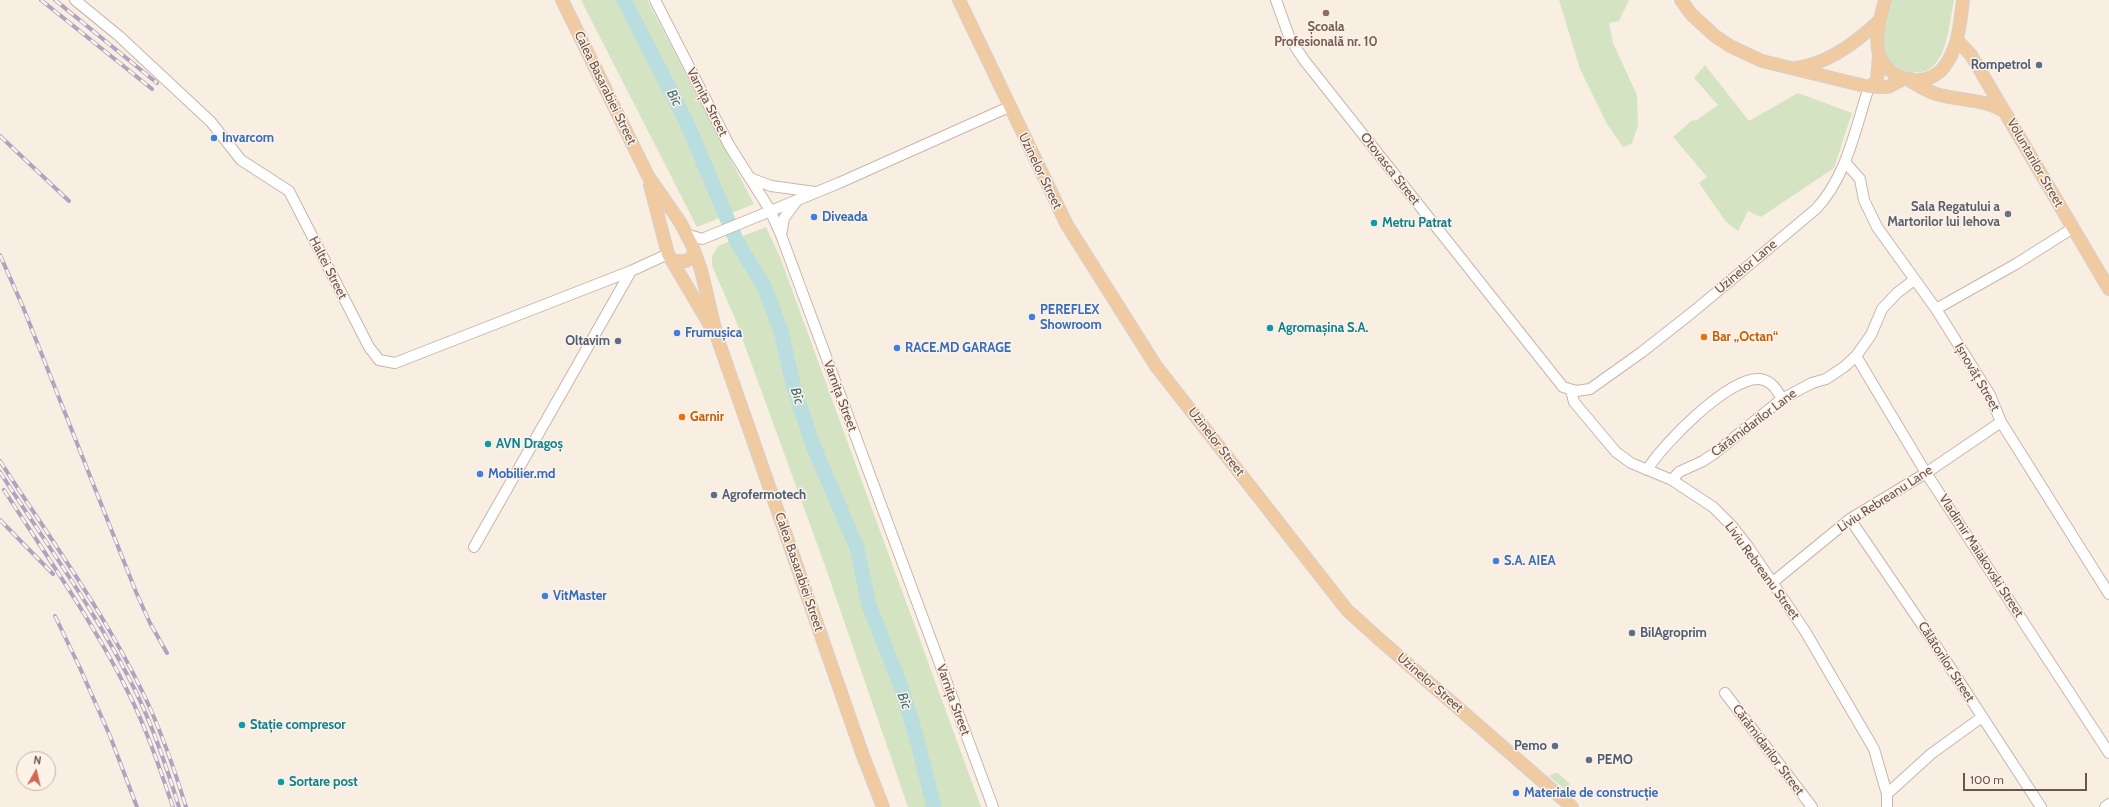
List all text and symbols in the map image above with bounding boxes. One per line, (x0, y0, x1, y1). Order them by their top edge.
marker: Școala Profesională nr. 10 (1321, 8, 1331, 18)
place label: Școala Profesională nr. 10 (1274, 19, 1378, 50)
street label: Calea Basarabiei Street (571, 29, 639, 147)
place label: Rompetrol (1971, 57, 2031, 73)
marker: Rompetrol (2034, 60, 2044, 70)
street label: Varnița Street (683, 65, 731, 139)
water label: Bîc (663, 87, 685, 109)
street label: Voluntarilor Street (2003, 116, 2067, 210)
place label: Invarcom (222, 130, 274, 146)
street label: Uzinelor Street (1015, 130, 1065, 212)
street label: Otovasca Street (1357, 130, 1423, 208)
marker: Invarcom (209, 133, 219, 143)
place label: Sala Regatului a Martorilor lui Iehova (1887, 199, 2000, 230)
place label: Diveada (822, 209, 868, 225)
marker: Sala Regatului a Martorilor lui Iehova (2003, 209, 2013, 219)
marker: Diveada (809, 212, 819, 222)
place label: Metru Patrat (1382, 215, 1452, 231)
marker: Metru Patrat (1369, 218, 1379, 228)
street label: Haltei Street (306, 234, 350, 302)
street label: Uzinelor Lane (1712, 237, 1780, 297)
place label: PEREFLEX Showroom (1040, 302, 1102, 333)
marker: PEREFLEX Showroom (1027, 312, 1037, 322)
place label: Agromașina S.A. (1278, 320, 1369, 336)
marker: Agromașina S.A. (1265, 323, 1275, 333)
place label: Frumușica (685, 325, 742, 341)
marker: Frumușica (672, 328, 682, 338)
place label: Bar „Octan“ (1712, 329, 1778, 345)
marker: Bar „Octan“ (1699, 332, 1709, 342)
place label: Oltavim (565, 333, 610, 349)
marker: Oltavim (613, 336, 623, 346)
place label: RACE.MD GARAGE (905, 340, 1011, 356)
street label: Ișnovăț Street (1951, 340, 2003, 414)
marker: RACE.MD GARAGE (892, 343, 902, 353)
street label: Varnița Street (820, 358, 860, 434)
water label: Bîc (786, 385, 808, 407)
street label: Cărămidarilor Lane (1708, 386, 1800, 460)
street label: Uzinelor Street (1184, 405, 1248, 479)
place label: Garnir (690, 409, 724, 425)
marker: Garnir (677, 412, 687, 422)
place label: AVN Dragoș (496, 436, 563, 452)
marker: AVN Dragoș (483, 439, 493, 449)
street label: Liviu Rebreanu Lane (1835, 462, 1935, 536)
place label: Mobilier.md (488, 466, 555, 482)
marker: Mobilier.md (475, 469, 485, 479)
place label: Agrofermotech (722, 487, 806, 503)
marker: Agrofermotech (709, 490, 719, 500)
street label: Vladimir Maiakovski Street (1935, 492, 2027, 620)
street label: Calea Basarabiei Street (771, 511, 827, 633)
street label: Liviu Rebreanu Street (1721, 519, 1803, 623)
place label: S.A. AIEA (1504, 553, 1556, 569)
marker: S.A. AIEA (1491, 556, 1501, 566)
place label: VitMaster (553, 588, 607, 604)
marker: VitMaster (540, 591, 550, 601)
street label: Călătorilor Street (1914, 619, 1978, 705)
place label: BilAgroprim (1640, 625, 1707, 641)
marker: BilAgroprim (1627, 628, 1637, 638)
street label: Uzinelor Street (1394, 650, 1466, 716)
street label: Varnița Street (933, 662, 973, 738)
water label: Bîc (893, 690, 915, 712)
street label: Cărămidarilor Street (1729, 702, 1807, 798)
place label: Stație compresor (250, 717, 346, 733)
marker: Stație compresor (237, 720, 247, 730)
place label: Pemo (1514, 738, 1547, 754)
marker: Pemo (1550, 741, 1560, 751)
north arrow (16, 751, 56, 791)
place label: PEMO (1597, 752, 1633, 768)
text: N (33, 753, 42, 768)
marker: PEMO (1584, 755, 1594, 765)
scale bar (1965, 765, 2089, 791)
text: 100 m (1970, 772, 2004, 787)
place label: Sortare post (289, 774, 358, 790)
marker: Sortare post (276, 777, 286, 787)
place label: Materiale de construcție (1524, 785, 1658, 801)
marker: Materiale de construcție (1511, 788, 1521, 798)

